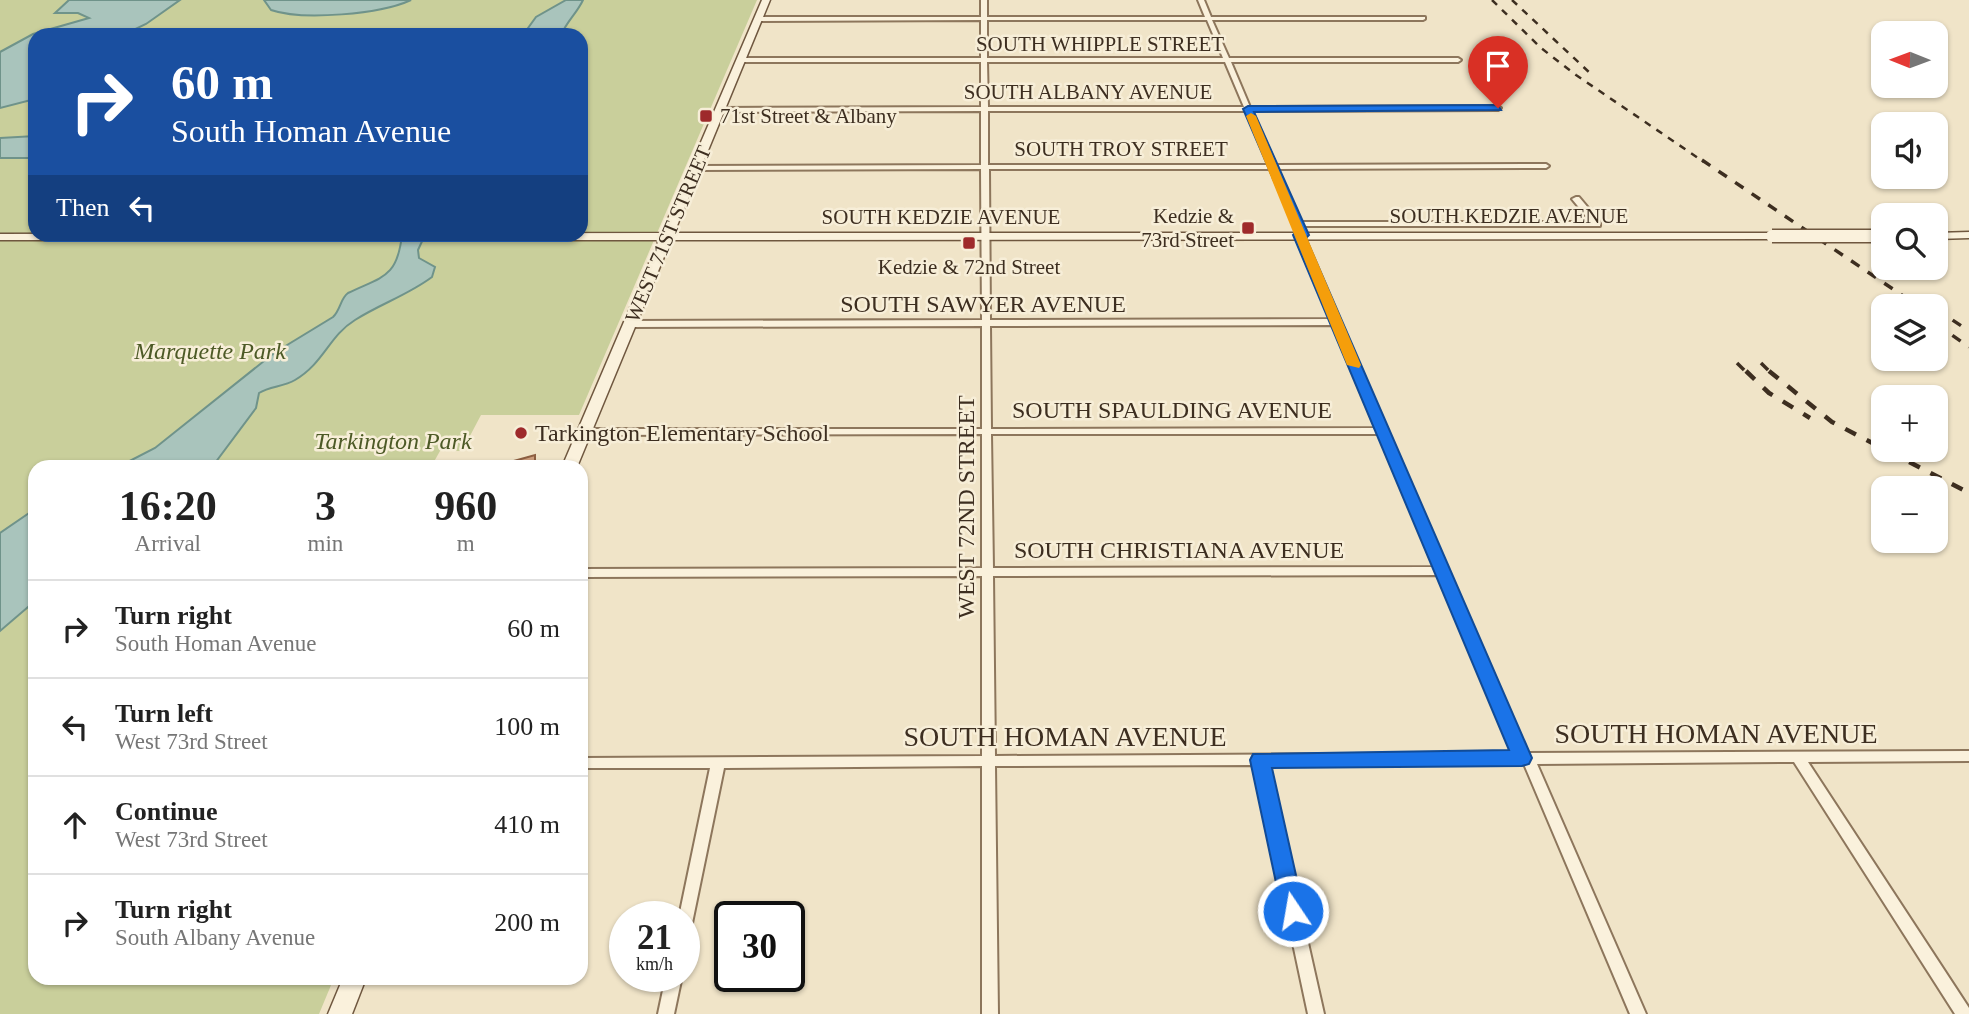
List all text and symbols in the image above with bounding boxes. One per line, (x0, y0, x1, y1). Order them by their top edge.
north arrow (1871, 21, 1948, 98)
map controls (1871, 21, 1948, 553)
street label: SOUTH WHIPPLE STREET (976, 32, 1224, 56)
pin (1468, 36, 1528, 108)
icon: arrive (1479, 47, 1517, 85)
text: 60 m (171, 55, 273, 110)
icon: right (56, 56, 147, 147)
street label: SOUTH ALBANY AVENUE (964, 80, 1212, 104)
place label: 71st Street & Albany (720, 104, 897, 128)
marker: 71st Street & Albany (698, 108, 714, 124)
button: sound (1871, 112, 1948, 189)
text: South Homan Avenue (171, 113, 451, 149)
street label: SOUTH TROY STREET (1014, 137, 1228, 161)
street label: WEST 71ST STREET (620, 142, 716, 326)
icon: left (123, 189, 161, 227)
text: Then (56, 193, 109, 222)
button: search (1871, 203, 1948, 280)
place label: Kedzie & 73rd Street (1141, 204, 1234, 252)
street label: SOUTH KEDZIE AVENUE (1390, 204, 1628, 228)
street label: SOUTH KEDZIE AVENUE (822, 205, 1060, 229)
marker: Kedzie & 73rd Street (1240, 220, 1256, 236)
marker: Kedzie & 72nd Street (961, 235, 977, 251)
place label: Kedzie & 72nd Street (878, 255, 1060, 279)
street label: SOUTH SAWYER AVENUE (840, 291, 1126, 317)
button: layers (1871, 294, 1948, 371)
park label: Marquette Park (133, 338, 286, 364)
button: + (1871, 385, 1948, 462)
street label: WEST 72ND STREET (953, 395, 979, 619)
street label: SOUTH SPAULDING AVENUE (1012, 397, 1332, 423)
place label: Tarkington Elementary School (535, 420, 830, 446)
marker: Tarkington Elementary School (513, 425, 529, 441)
park label: Tarkington Park (314, 428, 472, 454)
button: − (1871, 476, 1948, 553)
text: 16:20 (119, 483, 217, 529)
text: 3 (315, 483, 336, 529)
text: 960 (434, 483, 497, 529)
text: Arrival (135, 531, 201, 556)
text: min (308, 531, 343, 556)
text: m (457, 531, 475, 556)
street label: SOUTH CHRISTIANA AVENUE (1014, 537, 1344, 563)
text: Turn right (115, 601, 232, 630)
icon: right (56, 610, 94, 648)
text: 60 m (507, 614, 560, 643)
text: South Homan Avenue (115, 631, 316, 656)
text: Turn left (115, 699, 213, 728)
icon: left (56, 708, 94, 746)
text: 100 m (494, 712, 560, 741)
street label: SOUTH HOMAN AVENUE (1554, 718, 1878, 749)
street label: SOUTH HOMAN AVENUE (903, 721, 1227, 752)
text: West 73rd Street (115, 729, 268, 754)
text: Continue (115, 797, 218, 826)
icon: ahead (56, 806, 94, 844)
text: 410 m (494, 810, 560, 839)
text: West 73rd Street (115, 827, 268, 852)
position arrow (1256, 874, 1330, 948)
text: Turn right (115, 895, 232, 924)
speed limit sign: 30 (714, 901, 805, 992)
icon: right (56, 904, 94, 942)
text: 200 m (494, 908, 560, 937)
text: 21 (637, 918, 672, 957)
text: South Albany Avenue (115, 925, 315, 950)
text: km/h (636, 954, 673, 974)

